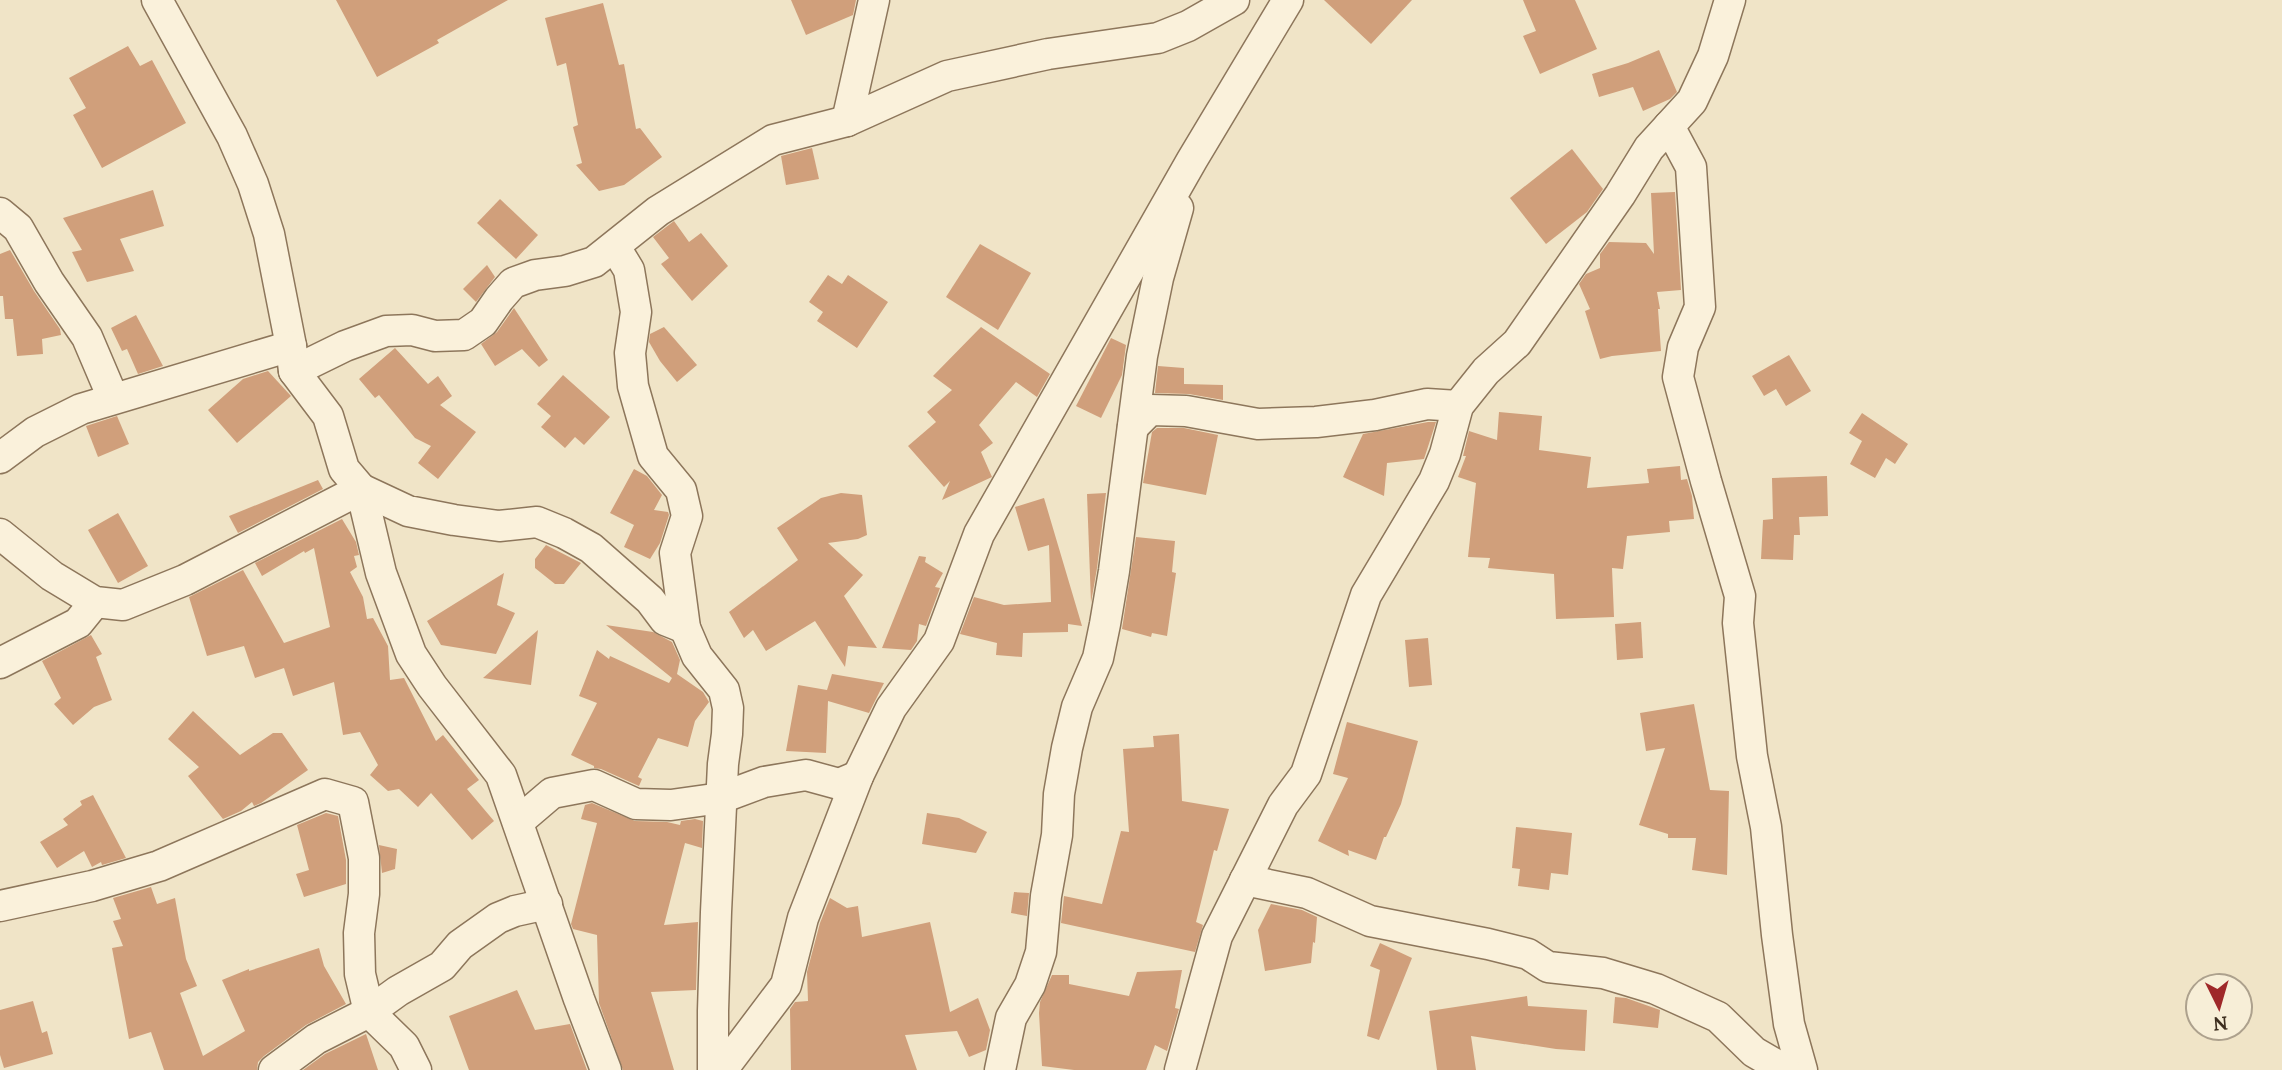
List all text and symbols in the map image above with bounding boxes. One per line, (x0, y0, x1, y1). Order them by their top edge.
north arrow (2184, 972, 2254, 1042)
text: N (2212, 1011, 2229, 1037)

